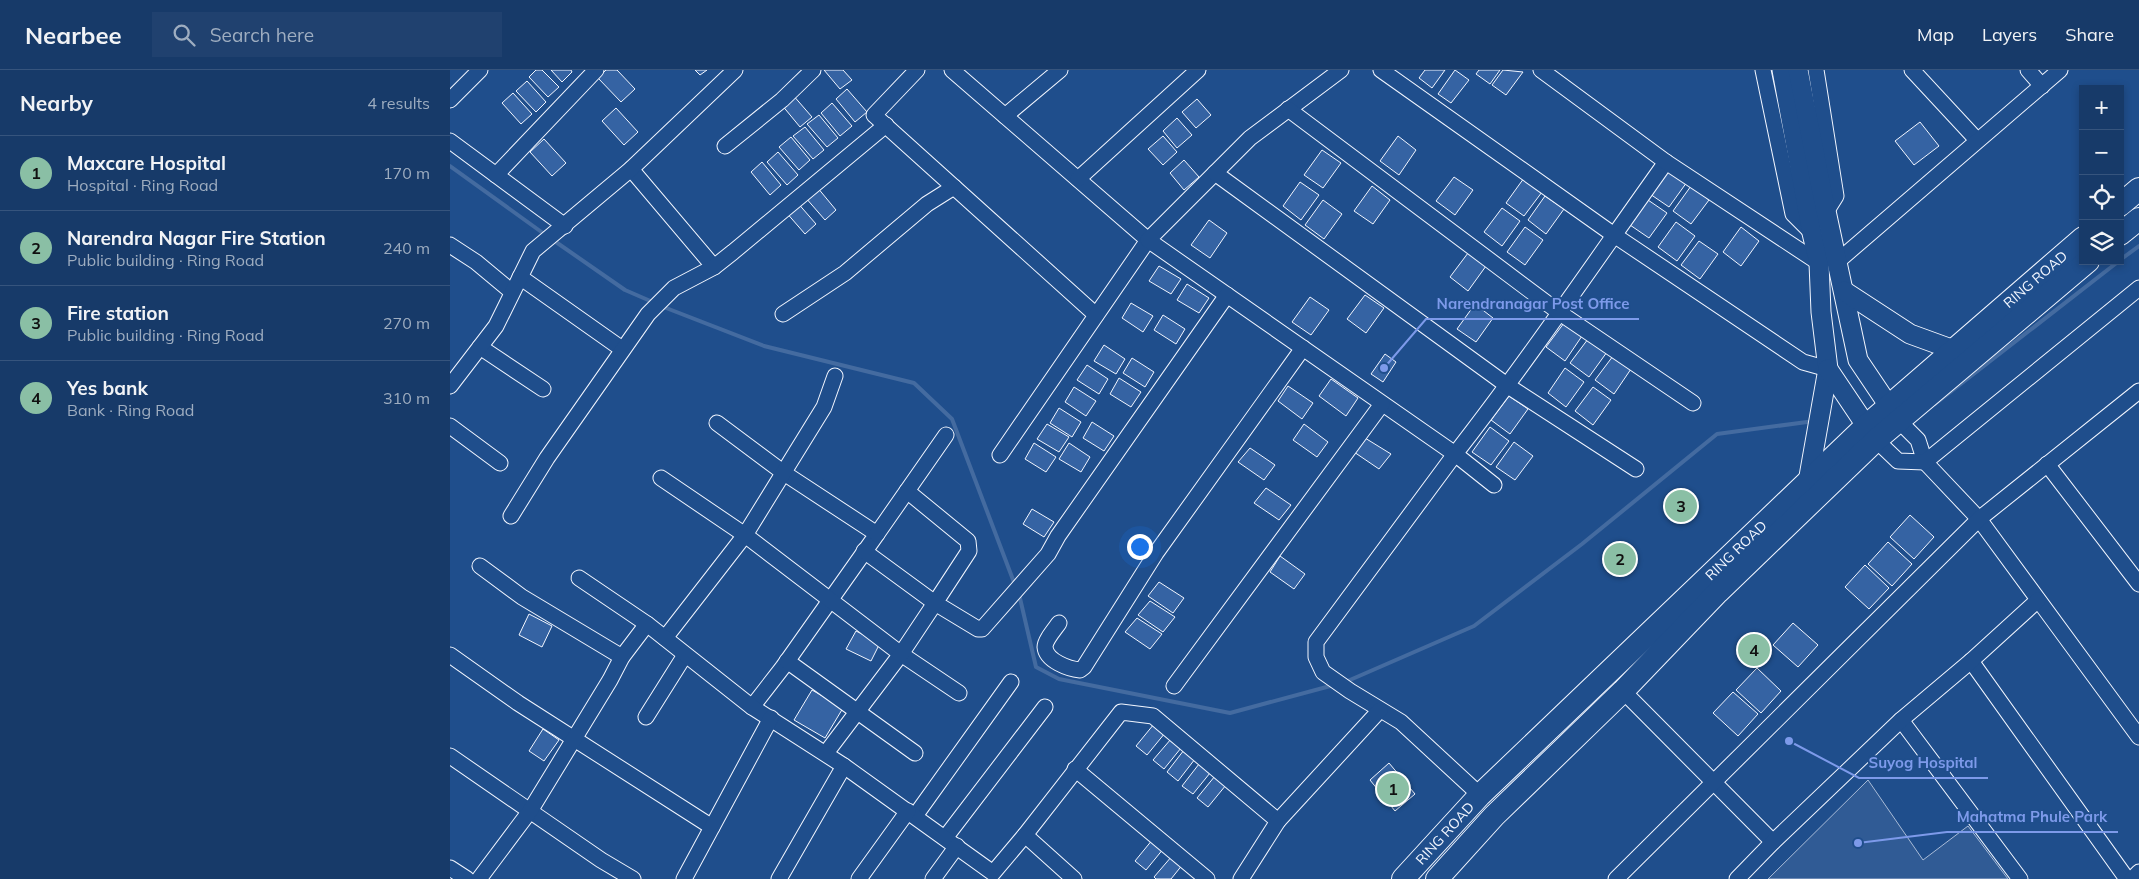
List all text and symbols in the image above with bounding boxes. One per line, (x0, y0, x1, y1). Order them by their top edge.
search box (152, 12, 502, 57)
text: Nearbee (25, 20, 122, 50)
icon: search (170, 21, 198, 49)
text: Search here (210, 23, 314, 47)
text: Map (1917, 23, 1954, 46)
text: Layers (1982, 23, 2037, 46)
text: Share (2065, 23, 2114, 46)
map controls (2079, 85, 2124, 265)
button: + (2079, 85, 2124, 130)
text: Nearby (20, 90, 93, 116)
text: 4 results (367, 93, 430, 113)
button: − (2079, 130, 2124, 175)
text: Maxcare Hospital (67, 151, 226, 175)
text: 1 (31, 163, 41, 183)
text: 170 m (383, 163, 430, 183)
text: Hospital · Ring Road (67, 175, 218, 195)
button: locate (2079, 175, 2124, 220)
button: layers (2079, 220, 2124, 265)
text: Narendra Nagar Fire Station (67, 226, 326, 250)
text: 2 (31, 238, 41, 258)
text: 240 m (383, 238, 430, 258)
street label: RING ROAD (2000, 247, 2071, 312)
text: Public building · Ring Road (67, 250, 264, 270)
callout: Narendranagar Post Office (1426, 289, 1639, 319)
text: Narendranagar Post Office (1437, 294, 1629, 313)
text: Fire station (67, 301, 169, 325)
text: 3 (31, 313, 41, 333)
text: 270 m (383, 313, 430, 333)
text: Public building · Ring Road (67, 325, 264, 345)
text: Yes bank (67, 376, 148, 400)
text: 4 (31, 388, 41, 408)
text: 310 m (383, 388, 430, 408)
text: Bank · Ring Road (67, 400, 194, 420)
pin: 3 (1665, 487, 1697, 525)
street label: RING ROAD (1701, 517, 1771, 584)
your location (1127, 534, 1153, 560)
pin: 2 (1604, 540, 1636, 578)
pin: 4 (1738, 631, 1770, 669)
callout: Suyog Hospital (1859, 748, 1988, 778)
text: Suyog Hospital (1868, 753, 1978, 772)
pin: 1 (1377, 770, 1409, 808)
street label: RING ROAD (1412, 798, 1478, 868)
callout: Mahatma Phule Park (1947, 802, 2118, 832)
text: Mahatma Phule Park (1957, 807, 2108, 826)

